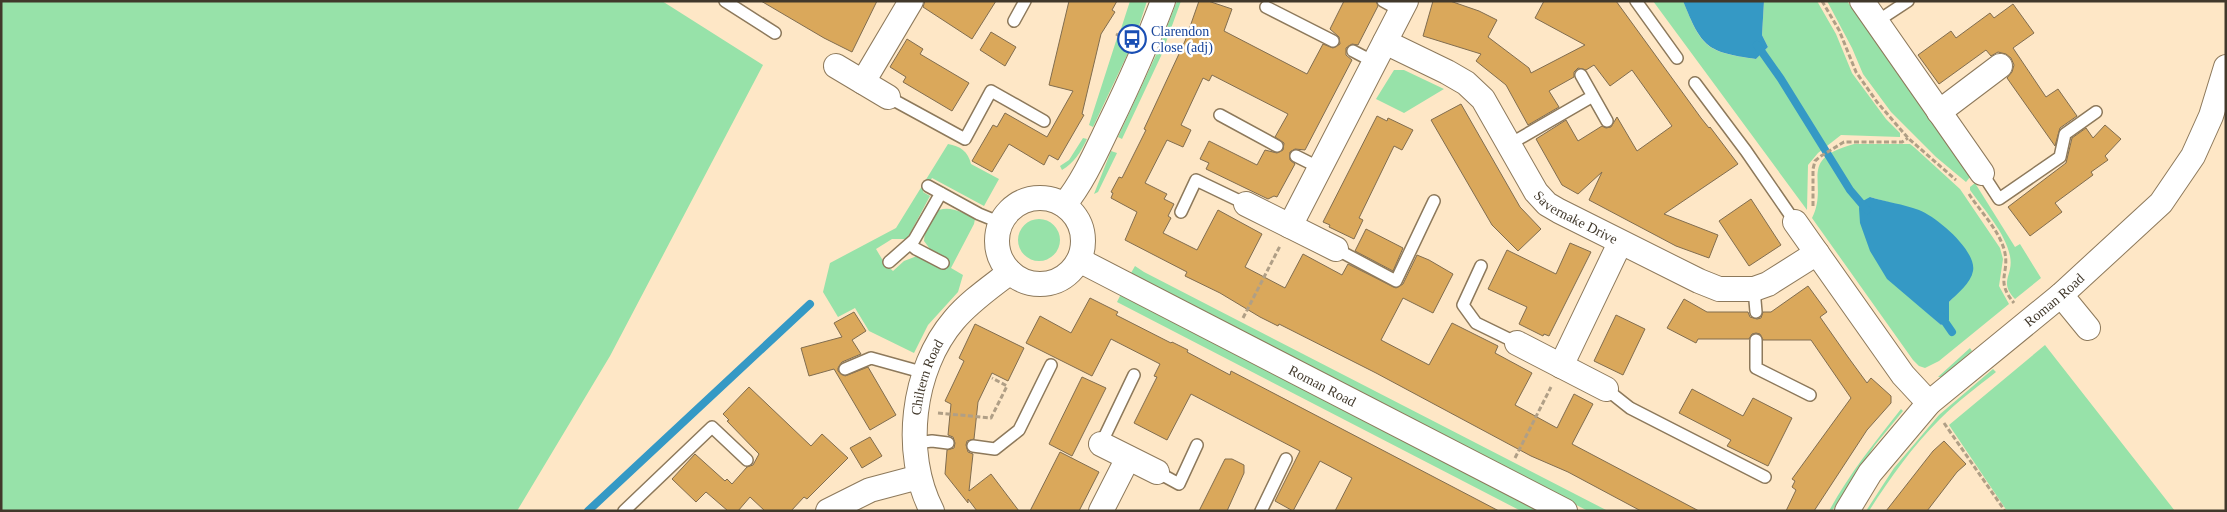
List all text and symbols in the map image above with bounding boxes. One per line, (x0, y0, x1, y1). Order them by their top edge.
bus stop icon: Clarendon Close (adj) (1117, 24, 1147, 54)
place label: Clarendon Close (adj) (1151, 24, 1213, 56)
street label: Savernake Drive (1531, 188, 1620, 247)
street label: Roman Road (2022, 271, 2087, 330)
street label: Chiltern Road (909, 337, 946, 416)
street label: Roman Road (1286, 363, 1358, 410)

